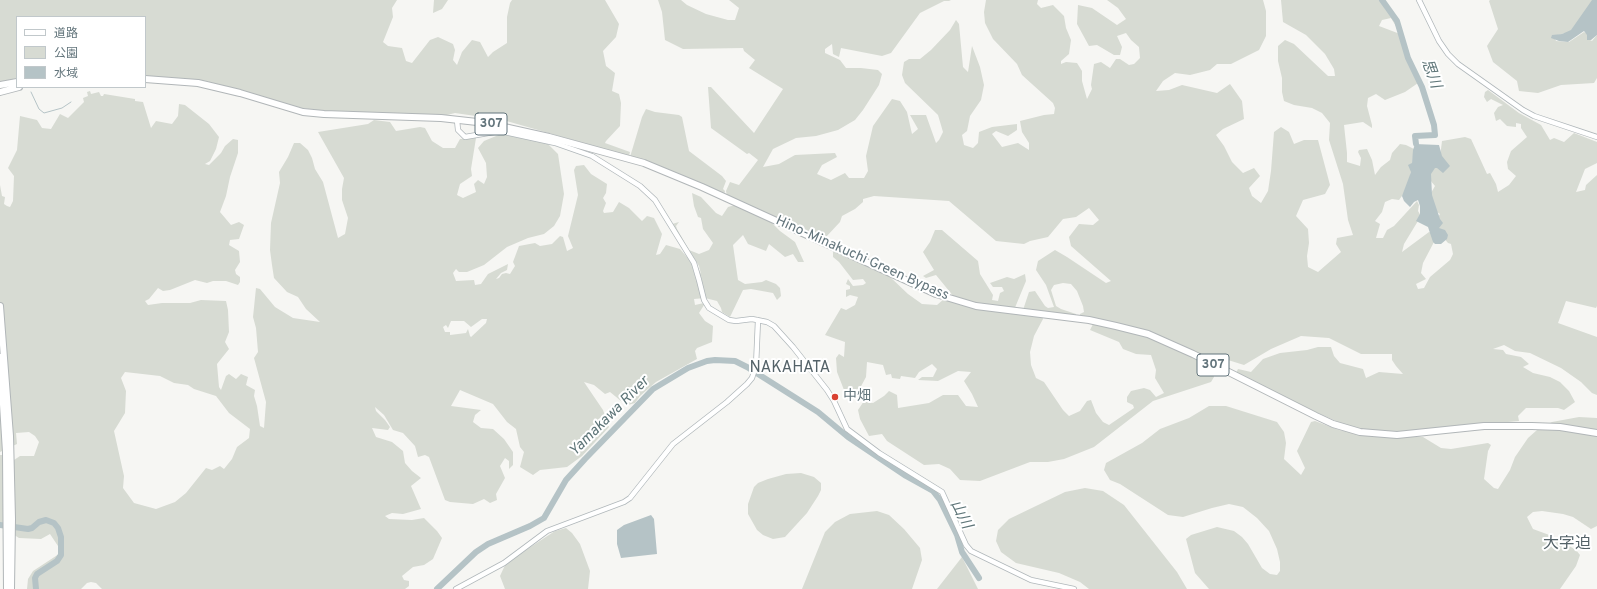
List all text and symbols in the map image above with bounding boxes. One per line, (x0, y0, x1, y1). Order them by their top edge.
legend (16, 16, 146, 88)
text: 道路 (54, 26, 78, 42)
text: 公園 (54, 46, 78, 62)
water label: 思川 (1416, 57, 1444, 91)
text: 水域 (54, 66, 78, 82)
road number: 307 (475, 113, 507, 135)
street label: Hino-Minakuchi Green Bypass (773, 213, 951, 305)
road number: 307 (1197, 354, 1229, 376)
district label: NAKAHATA (746, 359, 834, 379)
water label: Yamakawa River (566, 373, 654, 461)
place label: 中畑 (843, 389, 871, 405)
marker: 中畑 (830, 392, 840, 402)
water label: 山川 (945, 498, 975, 532)
district label: 大字迫 (1543, 535, 1591, 555)

